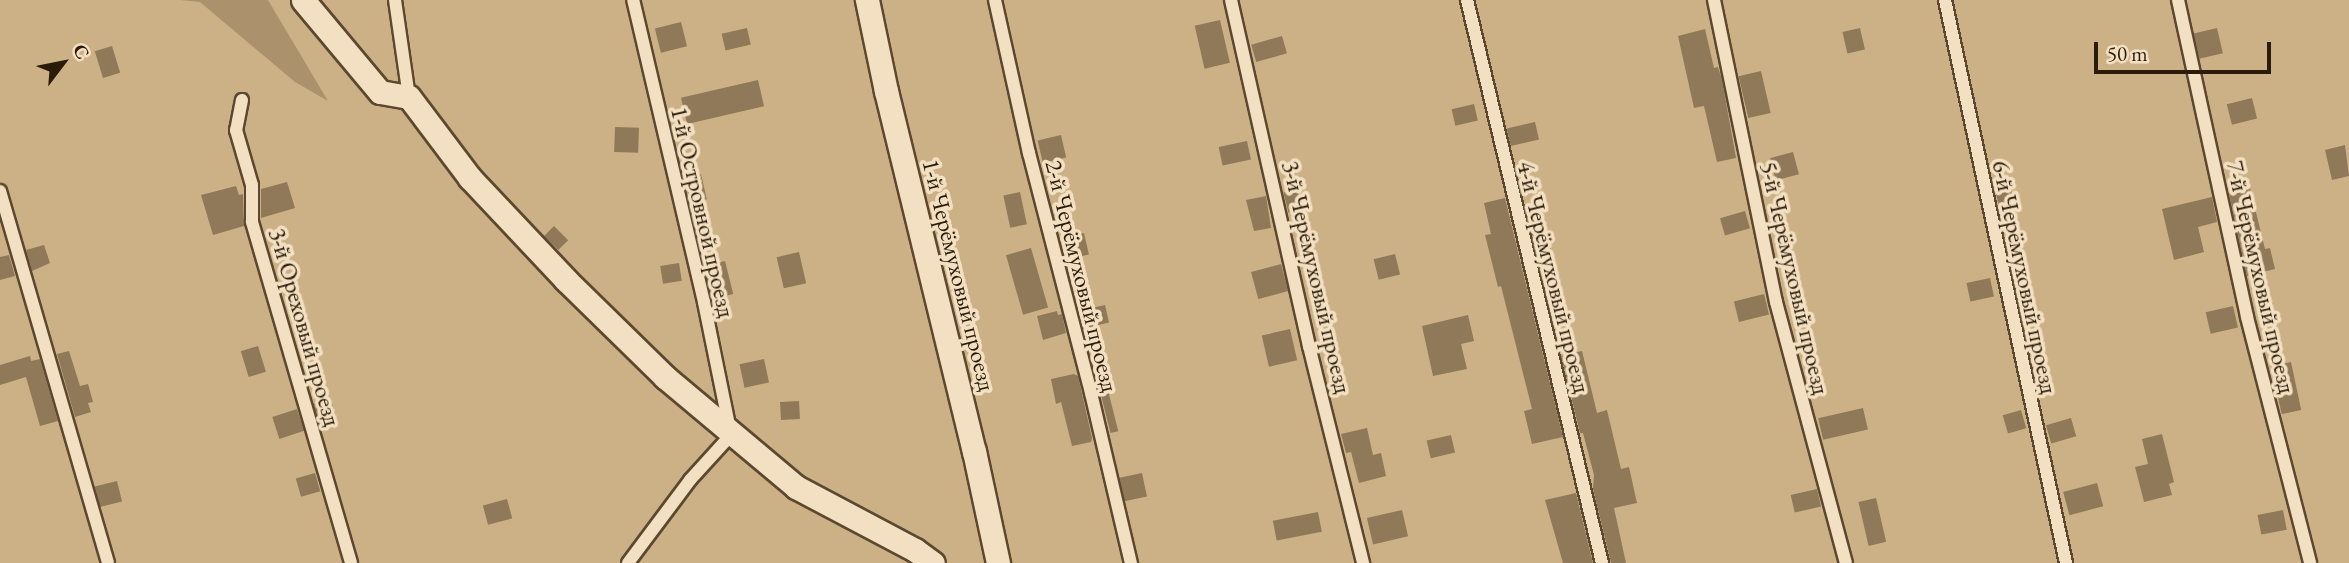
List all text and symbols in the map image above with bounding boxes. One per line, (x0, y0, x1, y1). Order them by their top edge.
north arrow (28, 28, 98, 98)
scale bar (2097, 28, 2274, 72)
text: С (67, 39, 95, 64)
text: 50 m (2107, 40, 2148, 67)
street label: 1-й Островной проезд (665, 104, 741, 320)
street label: 1-й Черёмуховый проезд (916, 156, 1002, 394)
street label: 2-й Черёмуховый проезд (1039, 157, 1125, 395)
street label: 3-й Черёмуховый проезд (1276, 158, 1358, 396)
street label: 4-й Черёмуховый проезд (1511, 158, 1597, 396)
street label: 6-й Черёмуховый проезд (1986, 158, 2064, 396)
street label: 7-й Черёмуховый проезд (2220, 158, 2302, 396)
street label: 5-й Черёмуховый проезд (1754, 159, 1836, 397)
street label: 3-й Ореховый проезд (263, 225, 347, 429)

